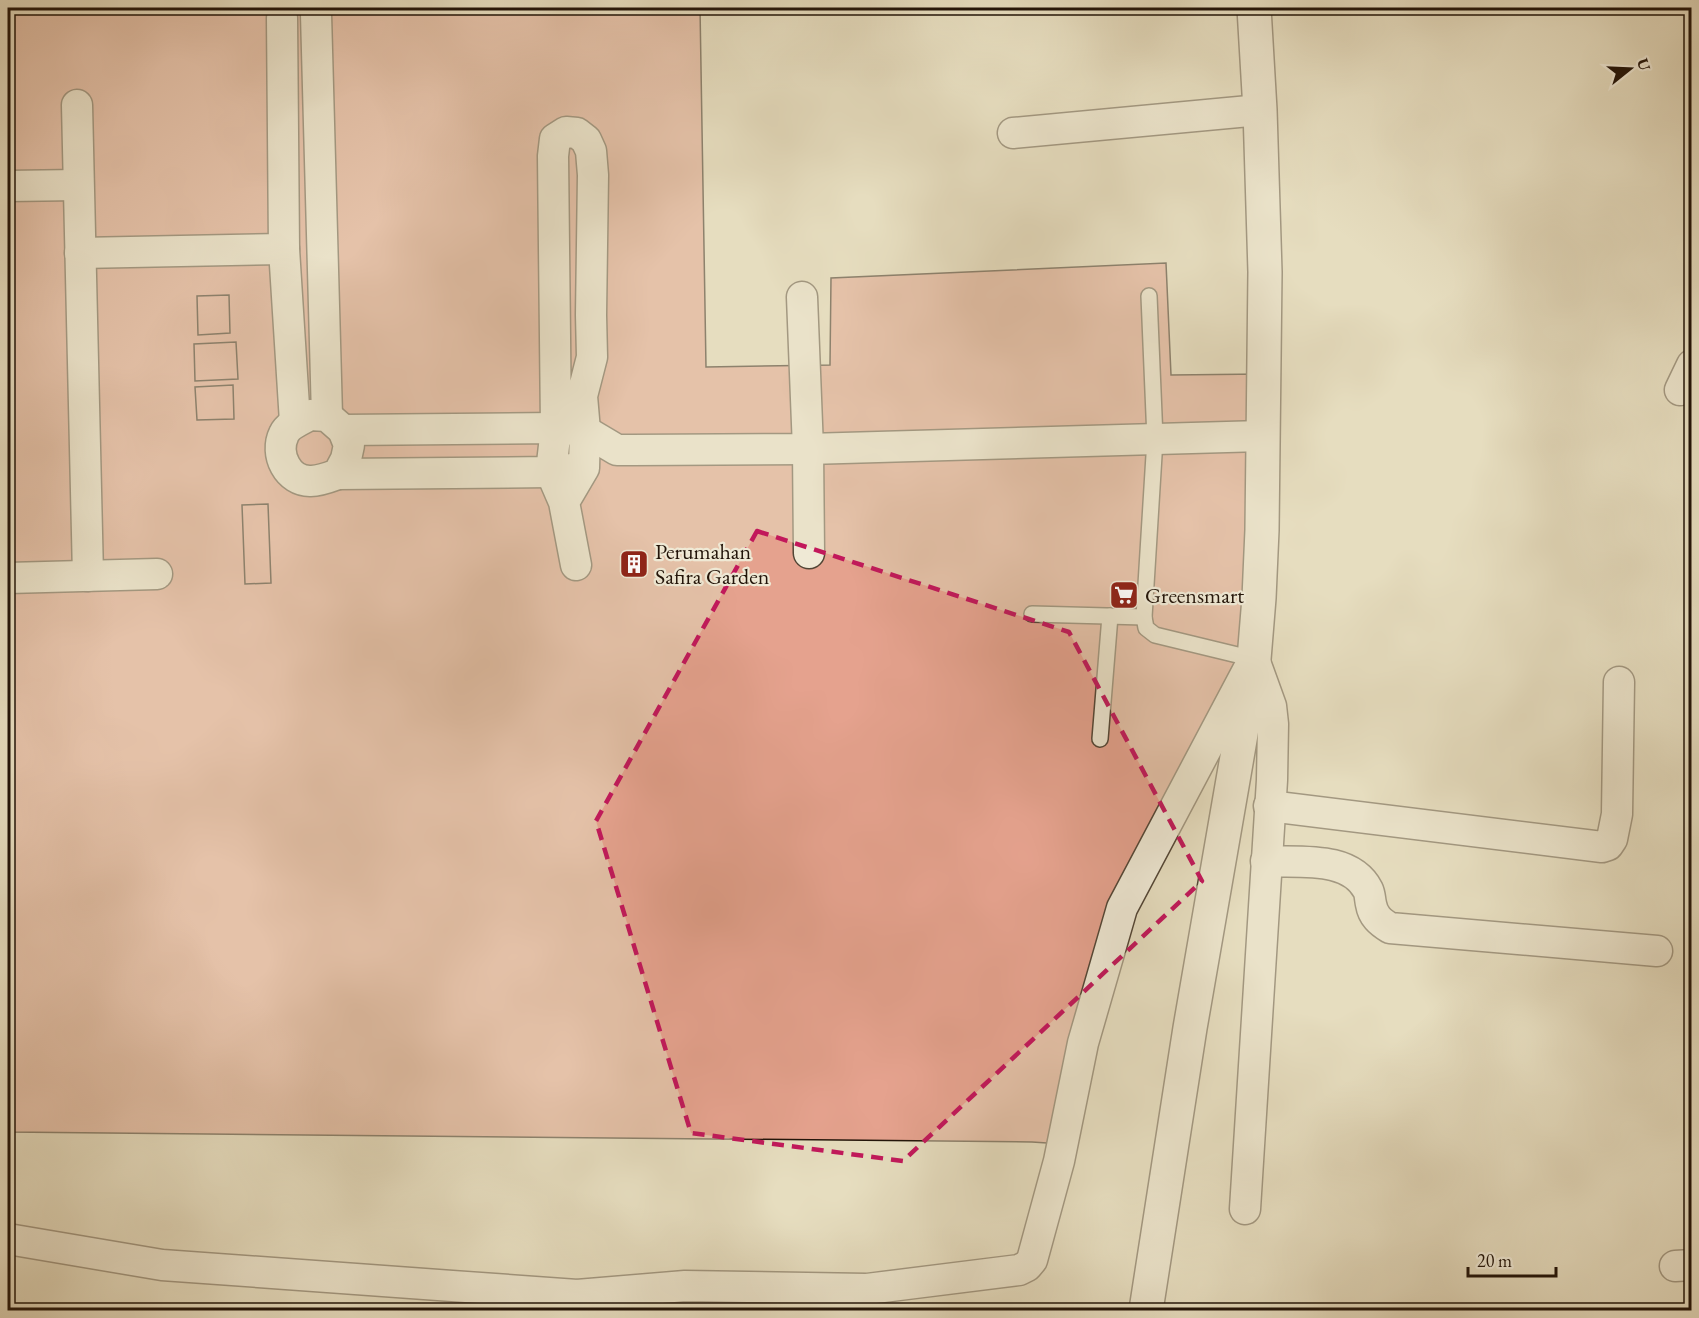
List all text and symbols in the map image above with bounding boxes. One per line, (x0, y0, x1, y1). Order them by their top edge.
north arrow (1600, 39, 1660, 99)
text: U (1632, 56, 1656, 74)
place label: Perumahan Safira Garden (655, 537, 770, 591)
building icon: Perumahan Safira Garden (618, 548, 650, 580)
supermarket icon: Greensmart (1108, 579, 1140, 611)
place label: Greensmart (1145, 581, 1244, 610)
scale bar (1468, 1240, 1556, 1278)
text: 20 m (1477, 1249, 1512, 1272)

